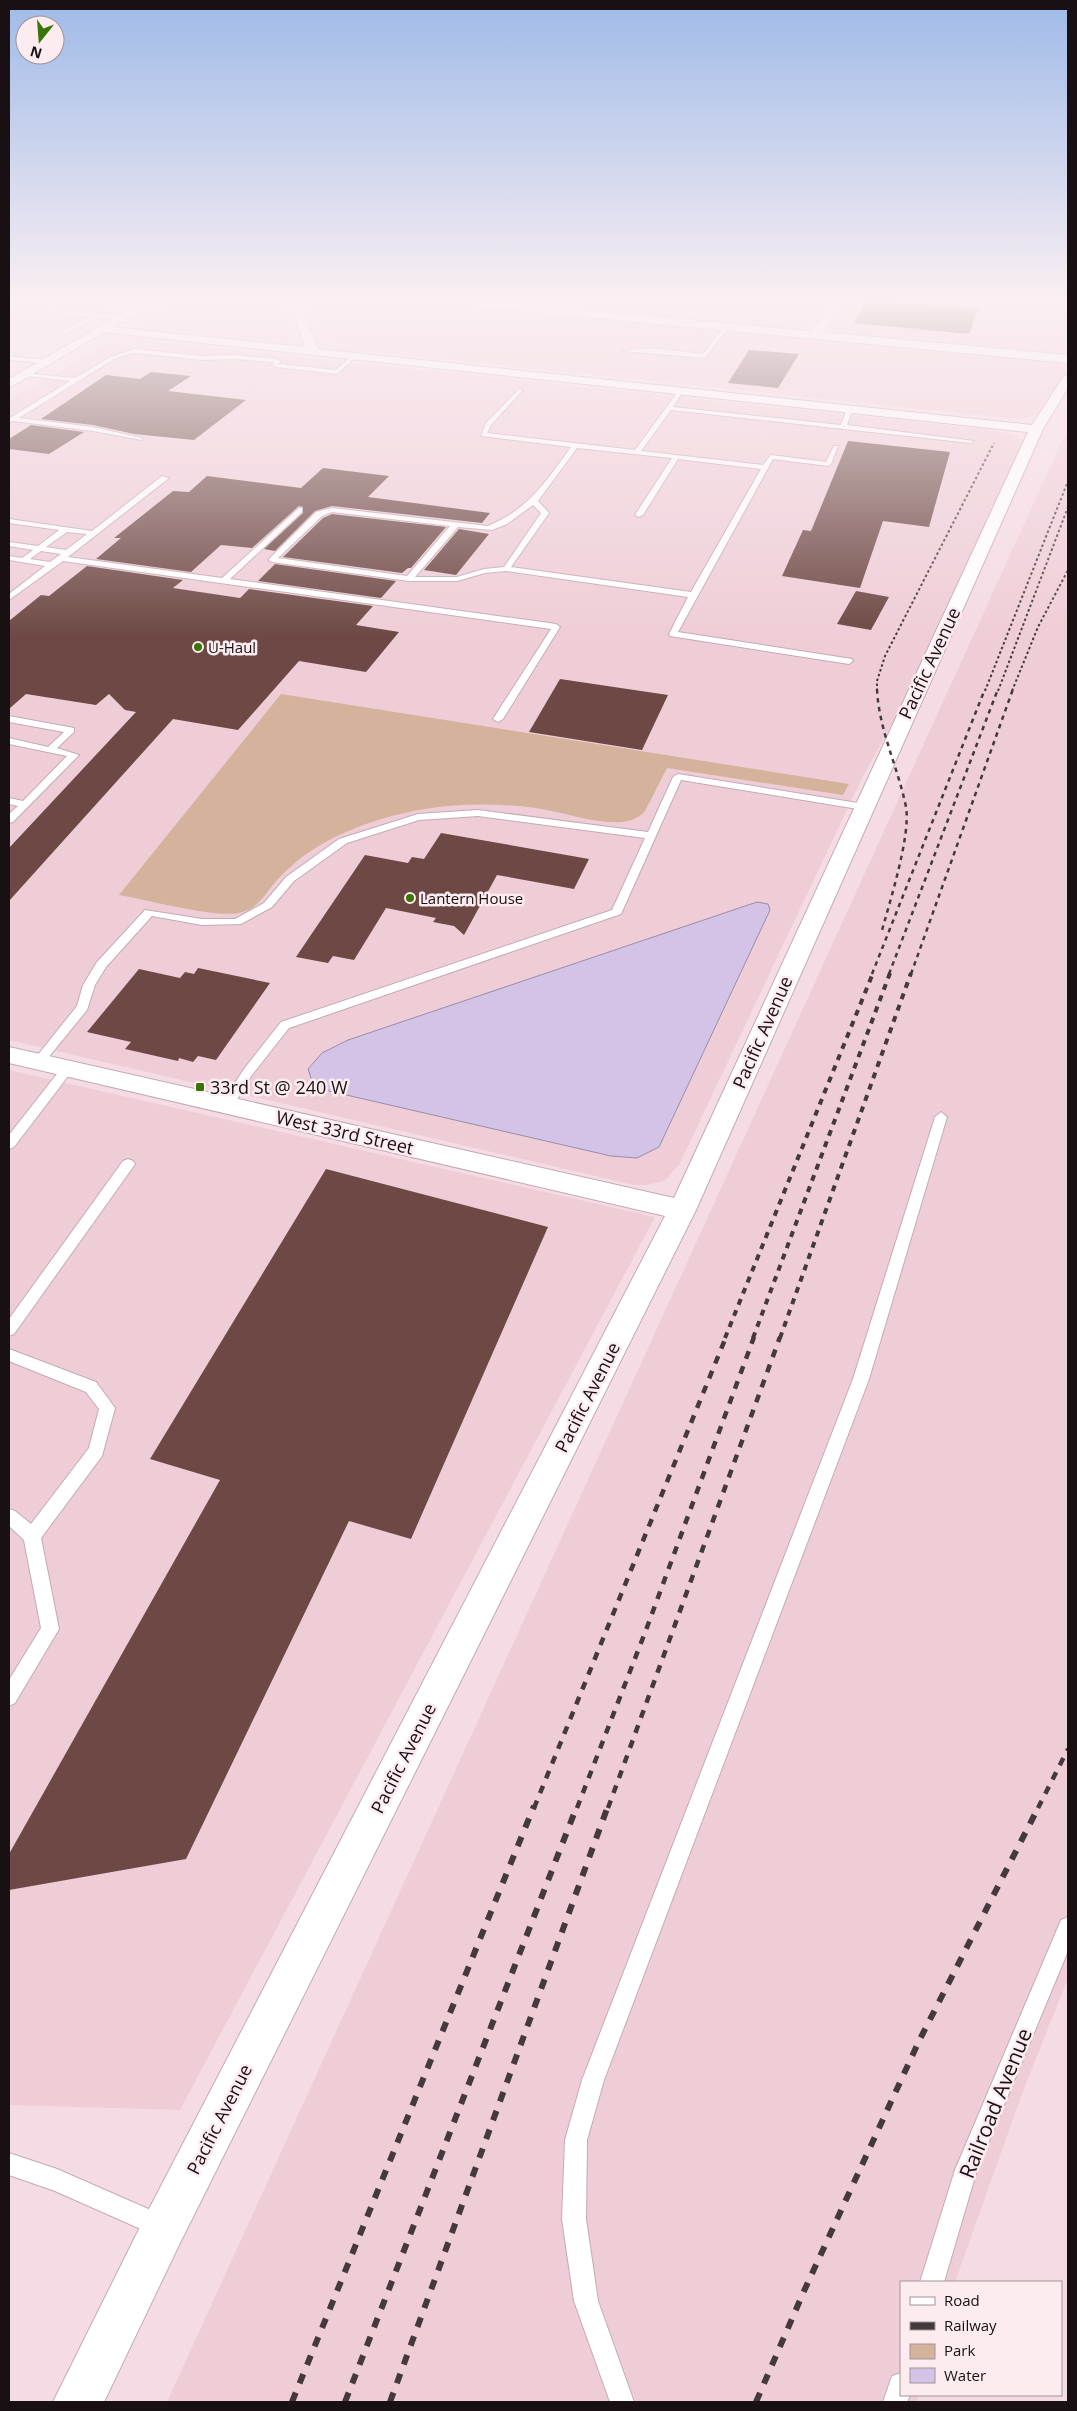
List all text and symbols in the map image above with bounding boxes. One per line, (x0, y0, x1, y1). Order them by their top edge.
north arrow (15, 15, 65, 65)
text: N (28, 42, 44, 64)
street label: Pacific Avenue (893, 603, 965, 723)
place label: U-Haul (208, 637, 256, 657)
marker: U-Haul (192, 641, 204, 653)
place label: Lantern House (420, 888, 523, 908)
marker: Lantern House (404, 892, 416, 904)
street label: Pacific Avenue (727, 972, 797, 1092)
place label: 33rd St @ 240 W (210, 1075, 348, 1099)
marker: 33rd St @ 240 W (194, 1081, 206, 1093)
street label: West 33rd Street (274, 1105, 416, 1159)
street label: Pacific Avenue (549, 1338, 625, 1456)
street label: Pacific Avenue (365, 1699, 441, 1817)
street label: Railroad Avenue (952, 2024, 1038, 2182)
street label: Pacific Avenue (181, 2060, 257, 2178)
legend (900, 2281, 1062, 2396)
text: Road (944, 2290, 980, 2310)
text: Railway (944, 2315, 997, 2335)
text: Park (944, 2340, 975, 2360)
text: Water (944, 2365, 986, 2385)

